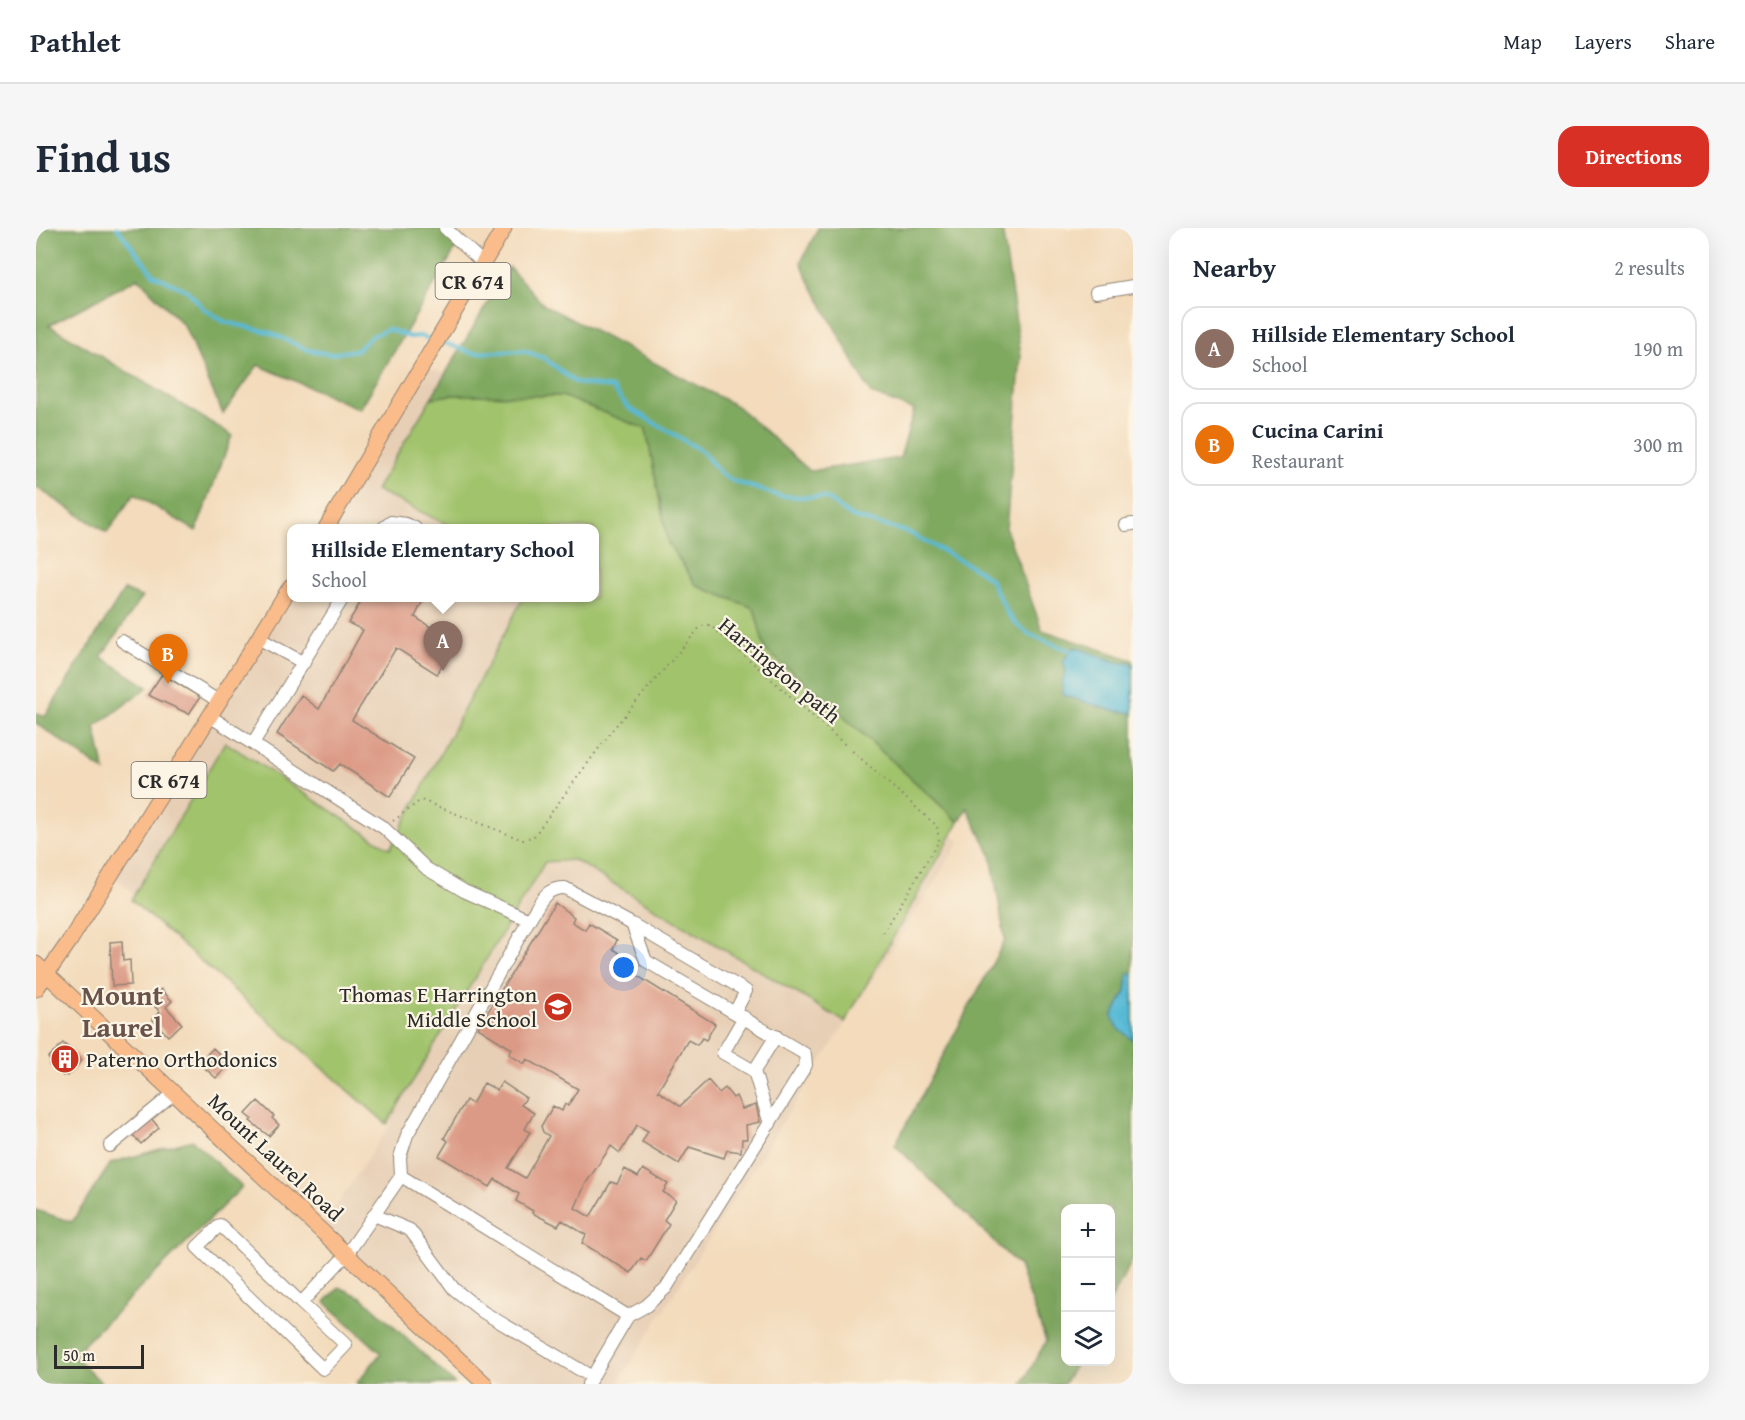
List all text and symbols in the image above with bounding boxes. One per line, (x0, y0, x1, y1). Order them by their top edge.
text: Pathlet (30, 21, 121, 62)
text: Map (1503, 26, 1542, 57)
text: Layers (1575, 26, 1632, 57)
text: Share (1665, 26, 1715, 57)
text: Find us (36, 126, 171, 187)
button: Directions (1558, 126, 1709, 187)
text: Nearby (1193, 248, 1276, 287)
text: 2 results (1614, 253, 1685, 282)
road number: CR 674 (436, 263, 510, 299)
text: Hillside Elementary School (1252, 318, 1515, 350)
text: A (1208, 334, 1221, 363)
text: 190 m (1633, 334, 1683, 363)
text: School (1252, 350, 1308, 379)
text: Cucina Carini (1252, 414, 1384, 446)
text: B (1208, 430, 1221, 459)
text: 300 m (1633, 430, 1683, 459)
text: Restaurant (1252, 446, 1344, 475)
popup (287, 524, 599, 602)
text: Hillside Elementary School (312, 533, 574, 565)
text: School (312, 565, 367, 594)
street label: Harrington path (712, 609, 849, 731)
pin: A (424, 622, 462, 671)
pin: B (148, 634, 188, 684)
road number: CR 674 (132, 762, 206, 798)
your location (609, 953, 638, 982)
district label: Mount Laurel (81, 974, 163, 1047)
place label: Thomas E Harrington Middle School (339, 978, 538, 1035)
school or university icon: Thomas E Harrington Middle School (542, 991, 574, 1023)
building icon: Paterno Orthodonics (49, 1043, 81, 1075)
place label: Paterno Orthodonics (86, 1043, 278, 1075)
street label: Mount Laurel Road (201, 1086, 351, 1229)
map controls (1061, 1204, 1115, 1366)
button: + (1061, 1204, 1115, 1258)
button: − (1061, 1258, 1115, 1312)
button: layers (1061, 1312, 1115, 1366)
scale bar (54, 1342, 144, 1370)
text: 50 m (63, 1343, 95, 1367)

